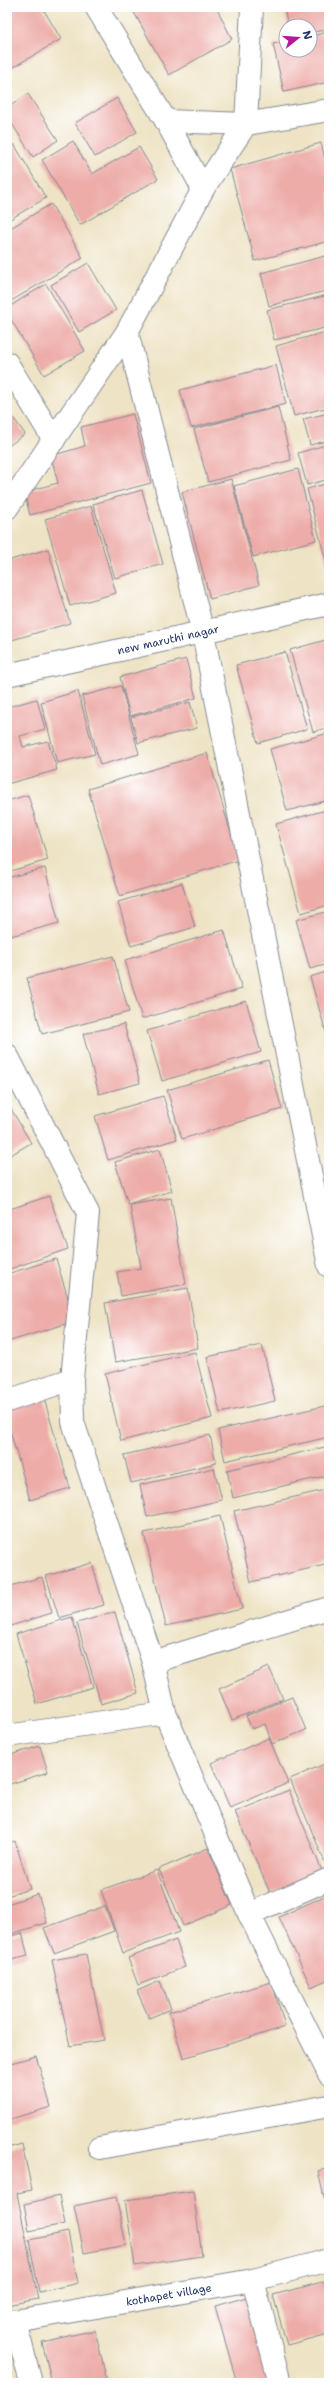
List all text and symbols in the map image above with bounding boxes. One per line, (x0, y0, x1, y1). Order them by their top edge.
north arrow (278, 18, 318, 58)
text: N (299, 29, 316, 42)
street label: new maruthi nagar (116, 621, 221, 658)
street label: kothapet village (125, 2280, 213, 2310)

